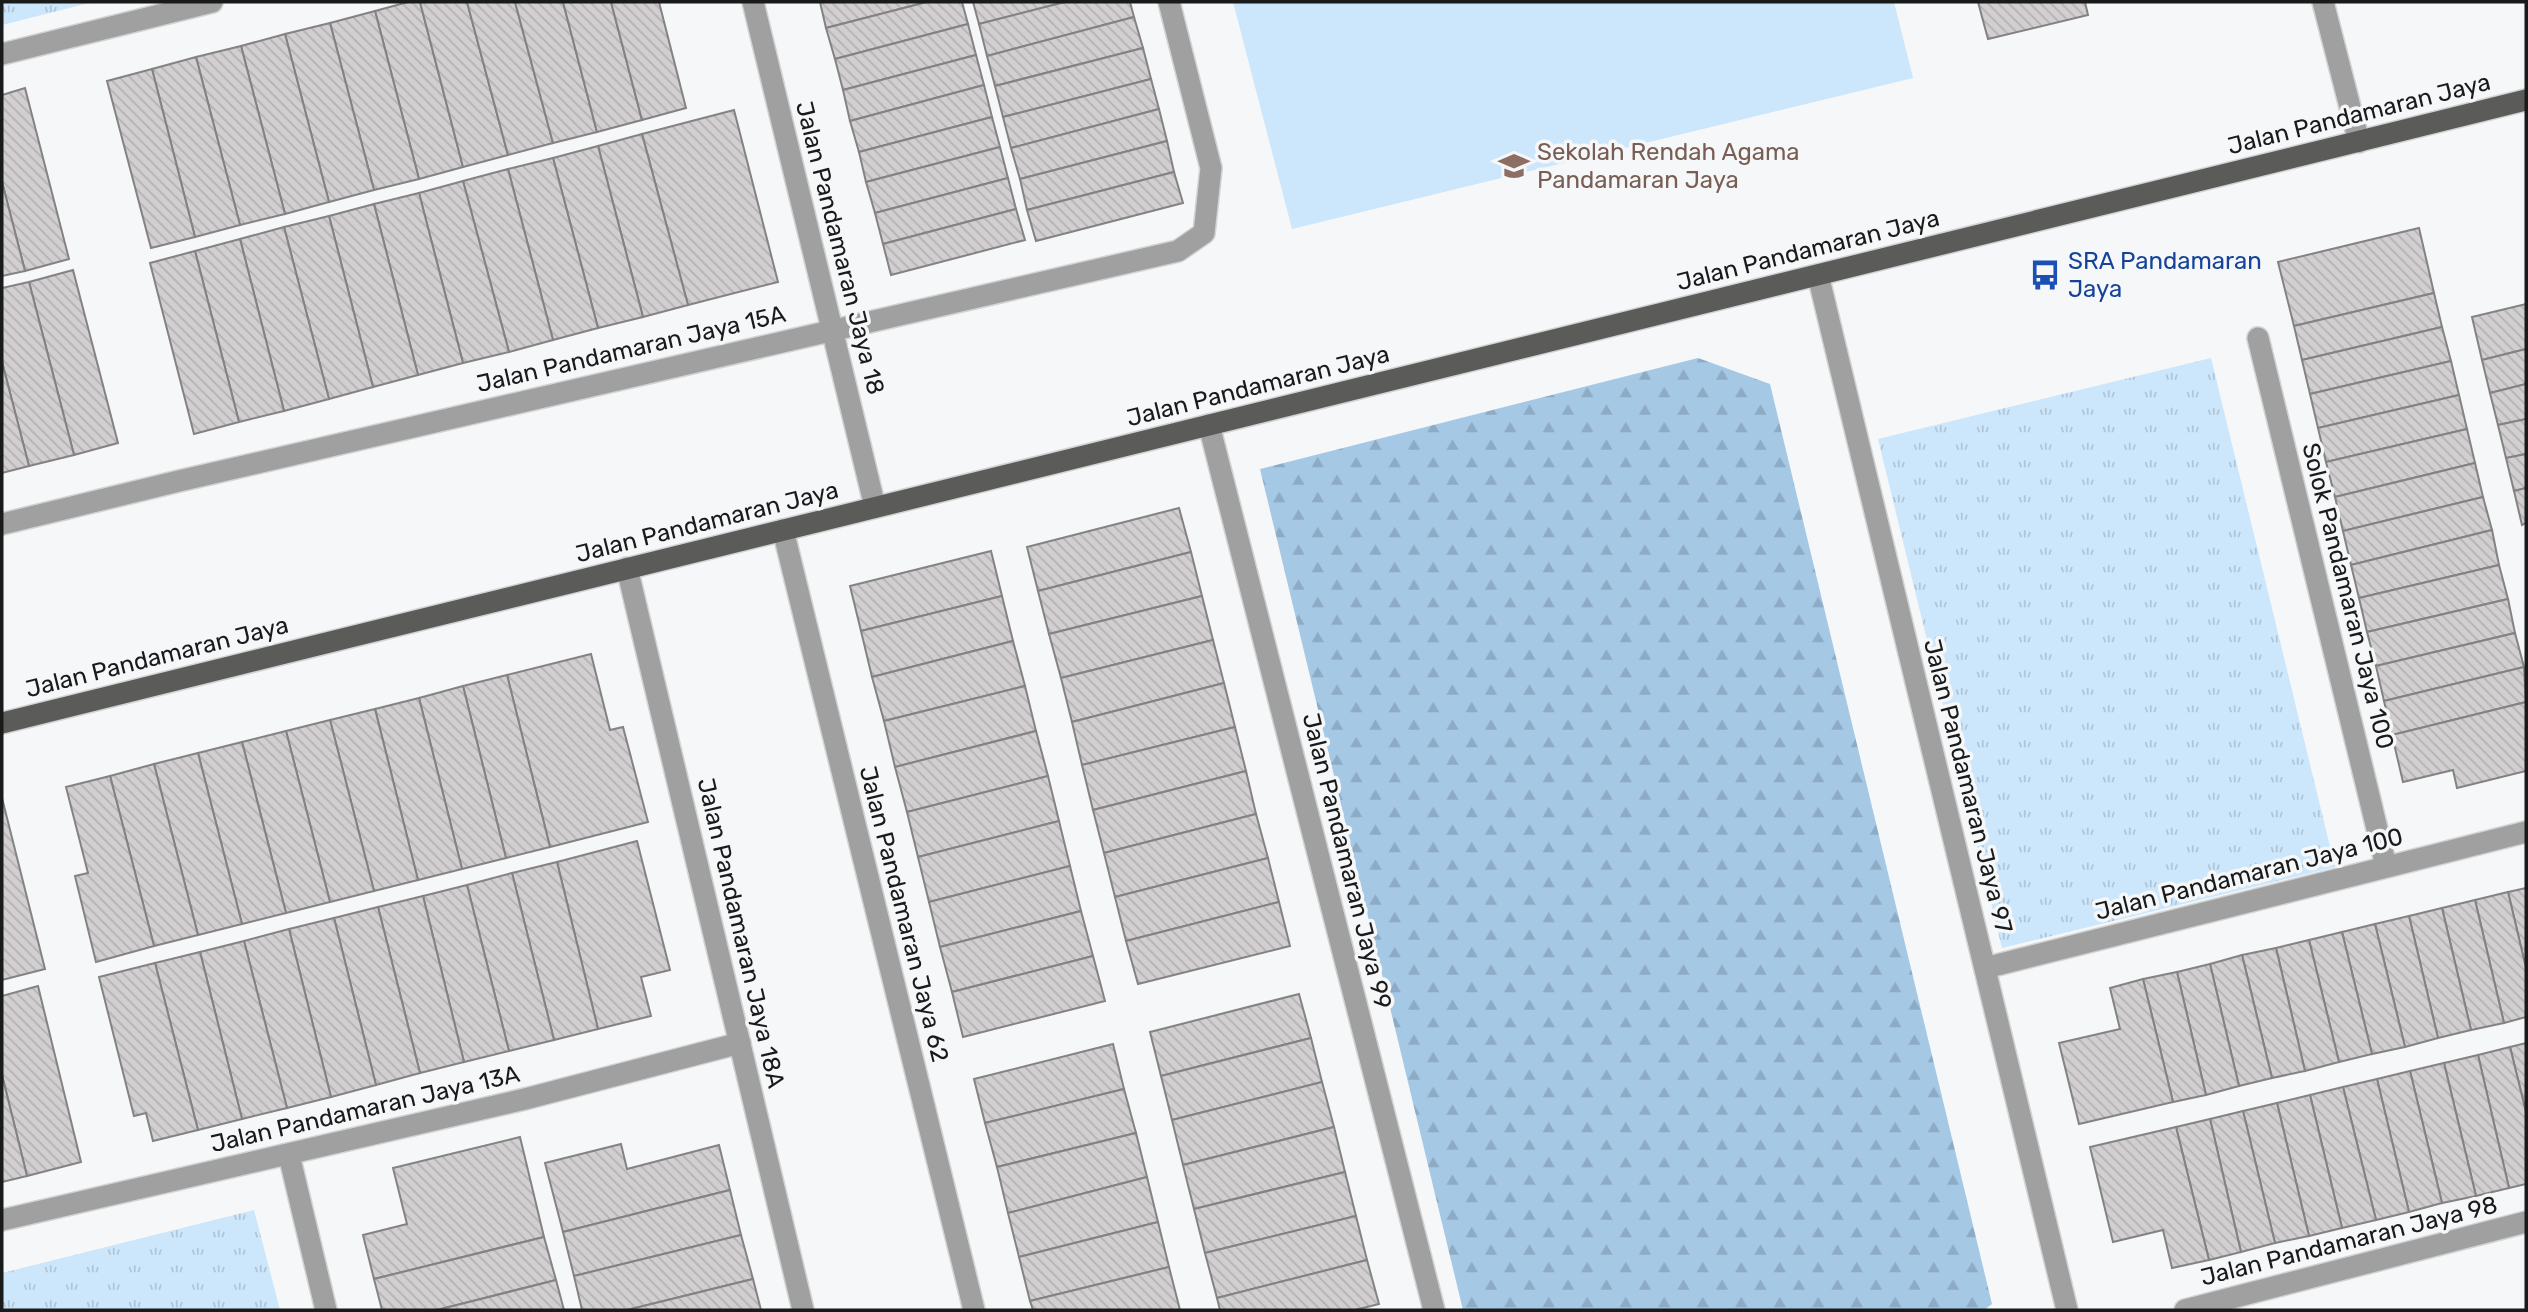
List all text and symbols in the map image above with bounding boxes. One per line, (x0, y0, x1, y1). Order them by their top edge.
street label: Jalan Pandamaran Jaya (2225, 68, 2493, 160)
street label: Jalan Pandamaran Jaya 18 (790, 99, 890, 397)
place label: Sekolah Rendah Agama Pandamaran Jaya (1537, 138, 1800, 194)
school or university icon: Sekolah Rendah Agama Pandamaran Jaya (1497, 149, 1531, 183)
street label: Jalan Pandamaran Jaya (1674, 204, 1942, 296)
place label: SRA Pandamaran Jaya (2068, 247, 2262, 303)
bus stop icon: SRA Pandamaran Jaya (2028, 258, 2062, 292)
street label: Jalan Pandamaran Jaya 15A (474, 300, 788, 398)
street label: Jalan Pandamaran Jaya (1124, 340, 1392, 432)
street label: Solok Pandamaran Jaya 100 (2296, 440, 2400, 752)
street label: Jalan Pandamaran Jaya (573, 476, 841, 568)
street label: Jalan Pandamaran Jaya (23, 611, 291, 703)
street label: Jalan Pandamaran Jaya 97 (1918, 636, 2018, 936)
street label: Jalan Pandamaran Jaya 99 (1297, 710, 1397, 1012)
street label: Jalan Pandamaran Jaya 62 (854, 763, 954, 1065)
street label: Jalan Pandamaran Jaya 18A (692, 775, 790, 1091)
street label: Jalan Pandamaran Jaya 100 (2092, 822, 2406, 926)
street label: Jalan Pandamaran Jaya 13A (208, 1060, 522, 1158)
street label: Jalan Pandamaran Jaya 98 (2198, 1191, 2500, 1291)

